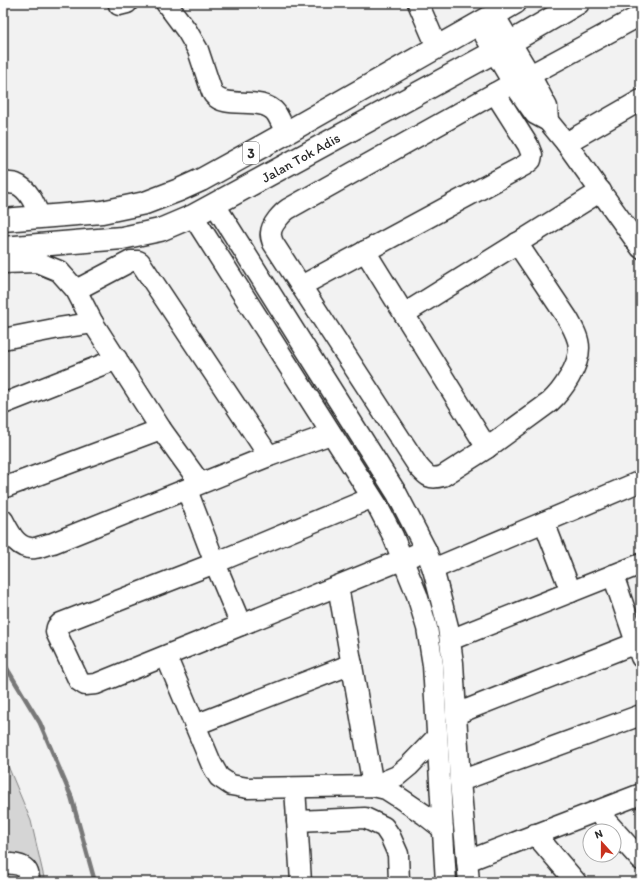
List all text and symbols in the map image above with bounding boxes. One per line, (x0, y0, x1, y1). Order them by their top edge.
street label: Jalan Tok Adis (259, 129, 343, 187)
road number: 3 (243, 142, 259, 164)
north arrow (582, 823, 622, 863)
text: N (593, 827, 604, 842)

